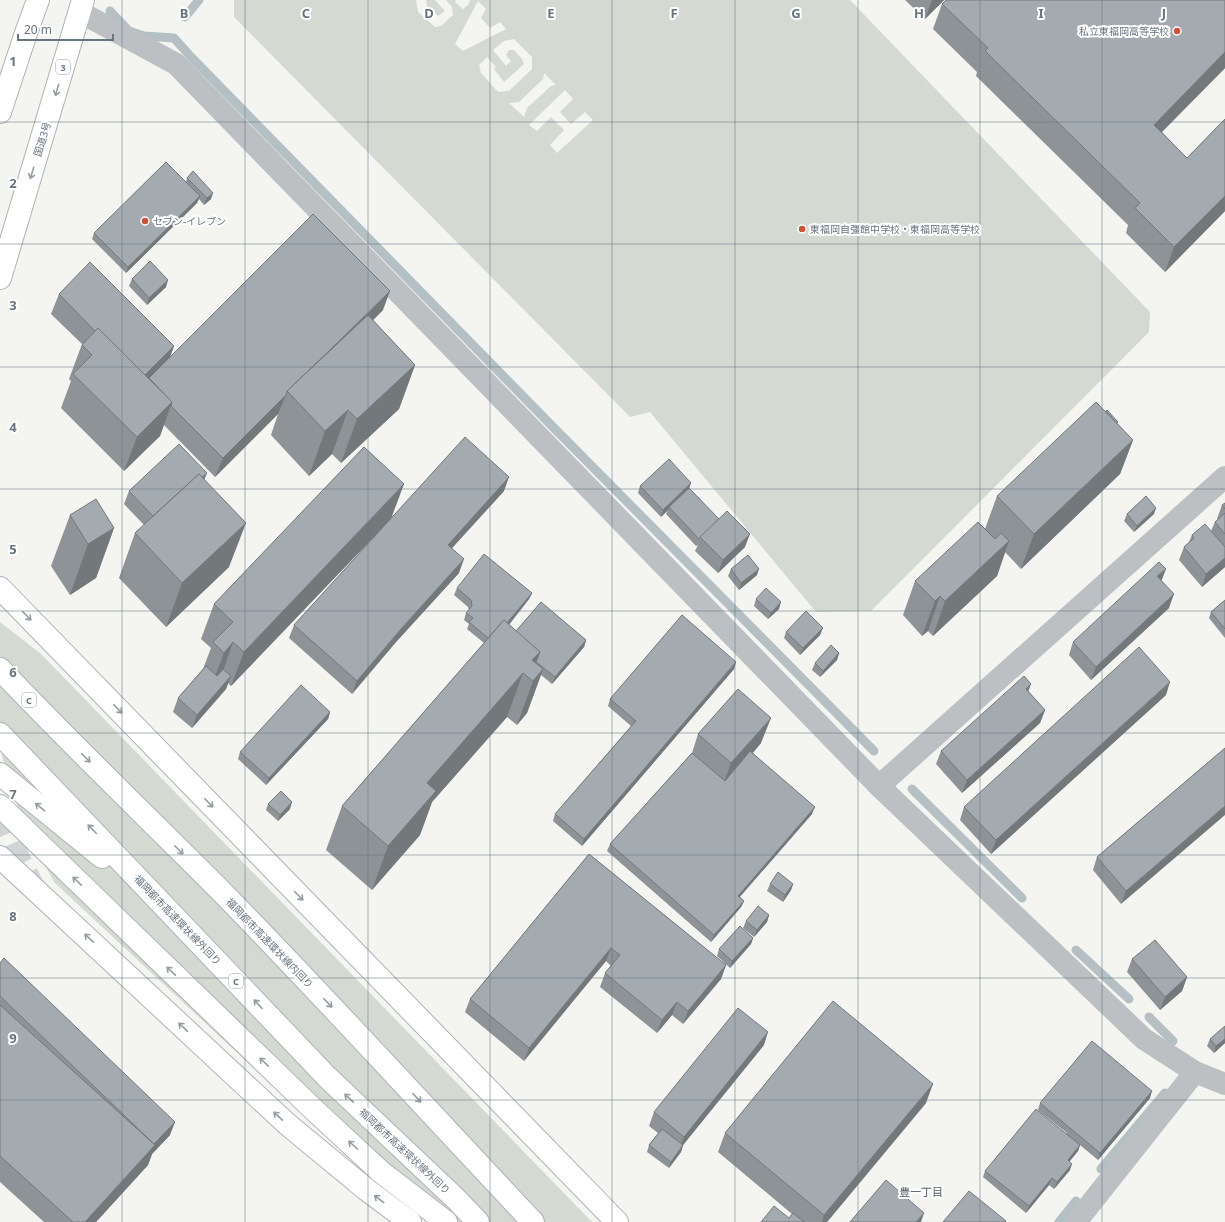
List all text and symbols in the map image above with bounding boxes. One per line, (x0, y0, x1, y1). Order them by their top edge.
text: B (180, 4, 188, 22)
text: C (302, 4, 310, 22)
text: D (424, 4, 434, 22)
text: E (547, 4, 555, 22)
text: F (670, 4, 678, 22)
text: G (791, 4, 801, 22)
text: H (914, 4, 924, 22)
text: I (1038, 4, 1044, 22)
text: J (1161, 4, 1166, 22)
scale bar (18, 16, 113, 42)
text: 20 m (24, 21, 52, 38)
place label: 私立東福岡高等学校 (1079, 24, 1169, 38)
marker: 私立東福岡高等学校 (1172, 26, 1182, 36)
text: 1 (9, 52, 17, 70)
road number: 3 (56, 60, 70, 74)
one-way arrow (53, 83, 60, 96)
street label: 国道3号 (30, 120, 54, 158)
one-way arrow (28, 166, 35, 179)
text: 2 (9, 174, 17, 192)
place label: セブン-イレブン (153, 214, 226, 228)
marker: セブン-イレブン (140, 216, 150, 226)
place label: 東福岡自彊館中学校・東福岡高等学校 (810, 222, 980, 236)
marker: 東福岡自彊館中学校・東福岡高等学校 (797, 224, 807, 234)
text: 3 (9, 296, 17, 314)
text: 4 (9, 418, 17, 436)
text: 5 (9, 540, 17, 558)
one-way arrow (22, 611, 32, 621)
text: 6 (9, 663, 17, 681)
road number: C (22, 693, 36, 707)
one-way arrow (113, 704, 123, 714)
one-way arrow (81, 753, 91, 763)
text: 7 (9, 785, 17, 803)
one-way arrow (204, 798, 213, 808)
one-way arrow (35, 802, 46, 811)
one-way arrow (87, 824, 96, 834)
one-way arrow (174, 845, 184, 855)
street label: 福岡都市高速環状線外回り (131, 872, 225, 968)
one-way arrow (72, 876, 82, 886)
one-way arrow (294, 891, 304, 901)
street label: 福岡都市高速環状線内回り (223, 895, 317, 991)
text: 8 (9, 907, 17, 925)
one-way arrow (83, 934, 94, 943)
one-way arrow (166, 966, 176, 976)
road number: C (229, 974, 243, 988)
one-way arrow (323, 998, 332, 1008)
one-way arrow (254, 999, 263, 1010)
one-way arrow (178, 1023, 189, 1032)
text: 9 (9, 1029, 17, 1047)
one-way arrow (259, 1057, 269, 1067)
one-way arrow (344, 1093, 354, 1103)
one-way arrow (412, 1093, 422, 1103)
street label: 福岡都市高速環状線外回り (356, 1105, 454, 1197)
one-way arrow (274, 1112, 284, 1121)
one-way arrow (348, 1141, 358, 1150)
district label: 豊一丁目 (899, 1184, 943, 1199)
one-way arrow (373, 1195, 384, 1203)

